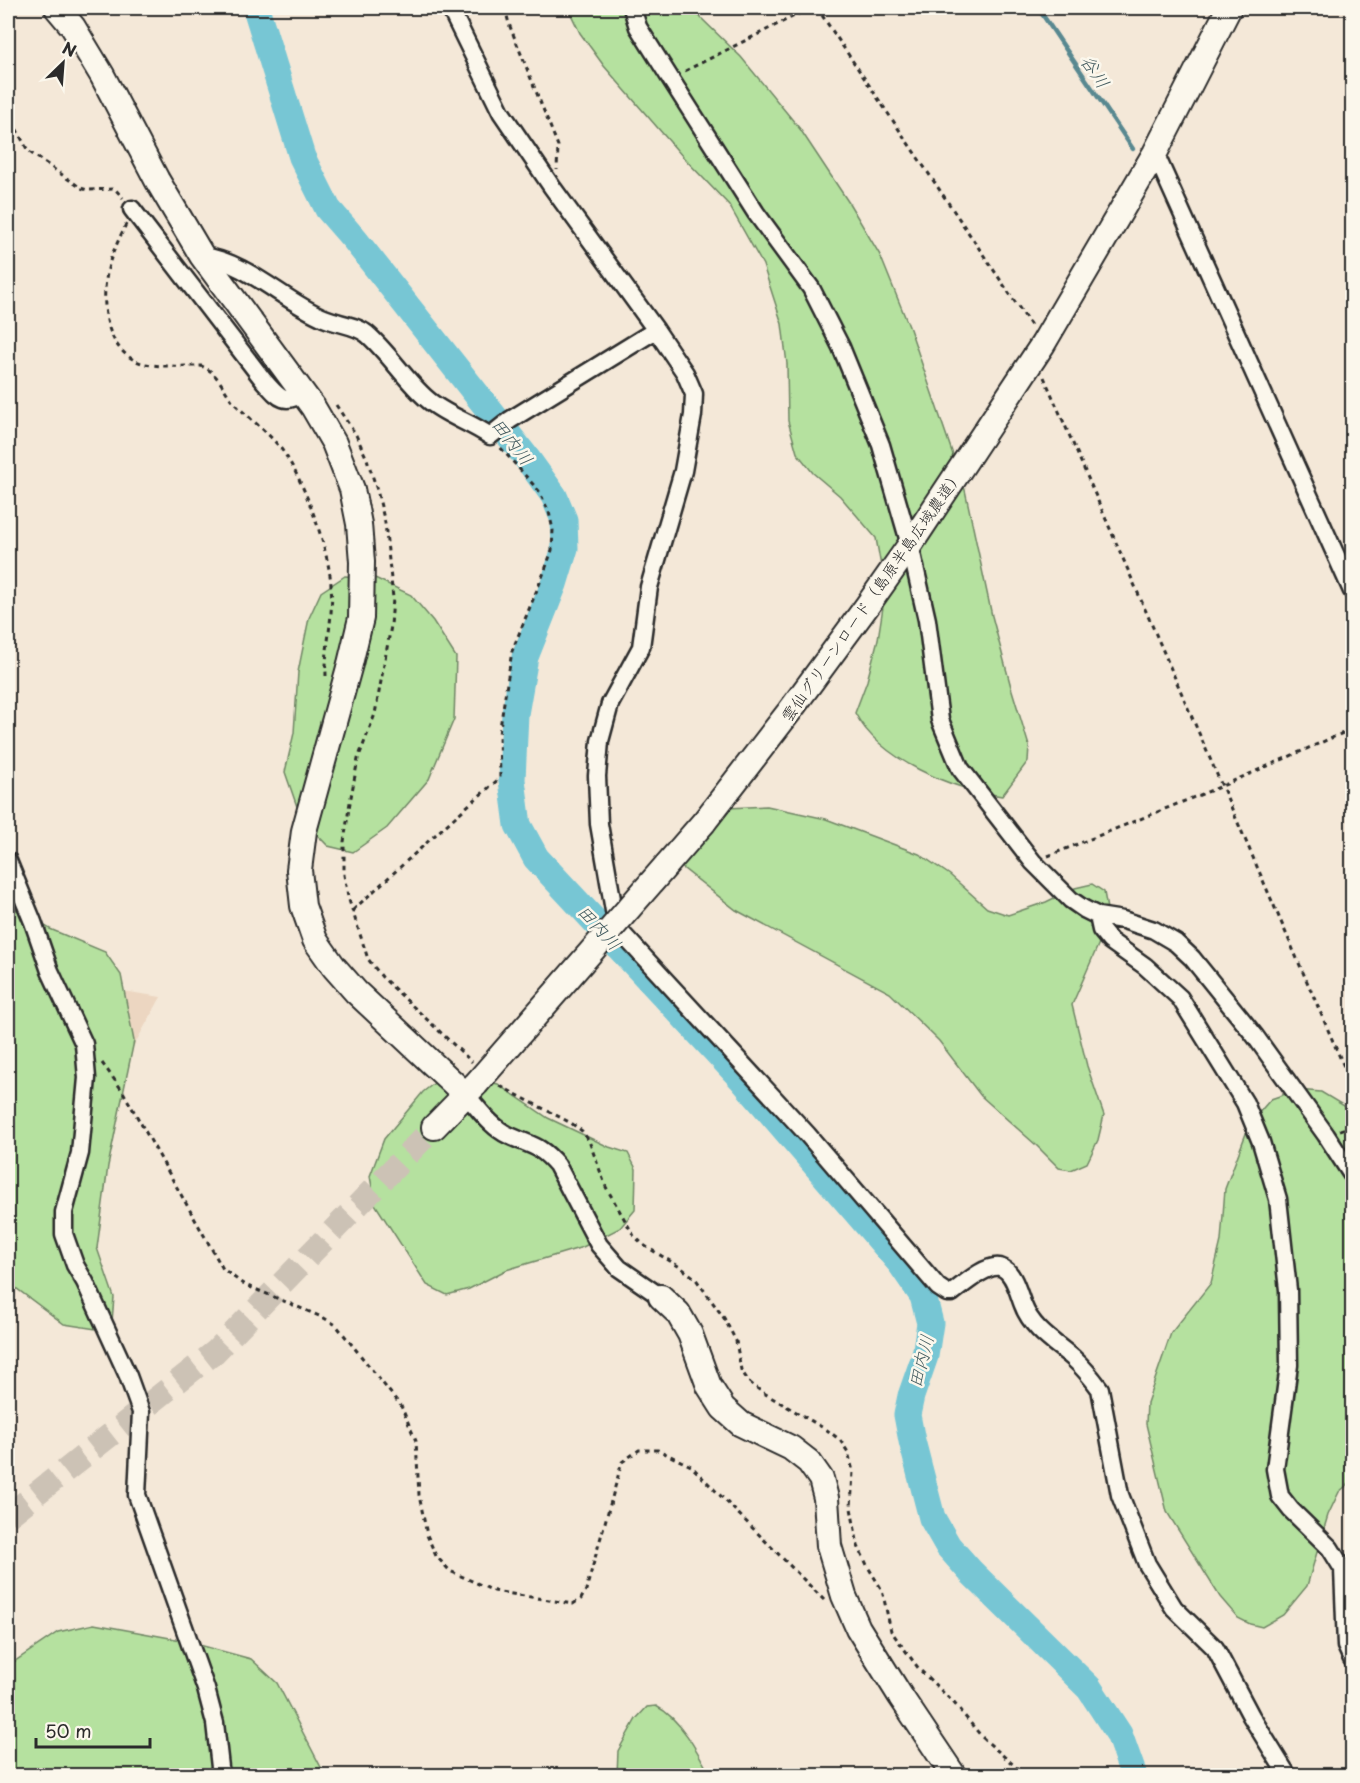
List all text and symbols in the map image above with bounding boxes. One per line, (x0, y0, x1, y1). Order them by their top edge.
north arrow (33, 33, 93, 93)
text: N (59, 35, 81, 62)
water label: 谷川 (1075, 49, 1117, 93)
water label: 田内川 (486, 411, 540, 471)
street label: 雲仙グリーンロード（島原半島広域農道） (774, 464, 968, 726)
water label: 田内川 (572, 898, 628, 956)
water label: 田内川 (900, 1332, 940, 1390)
scale bar (36, 1711, 150, 1749)
text: 50 m (45, 1717, 92, 1744)

